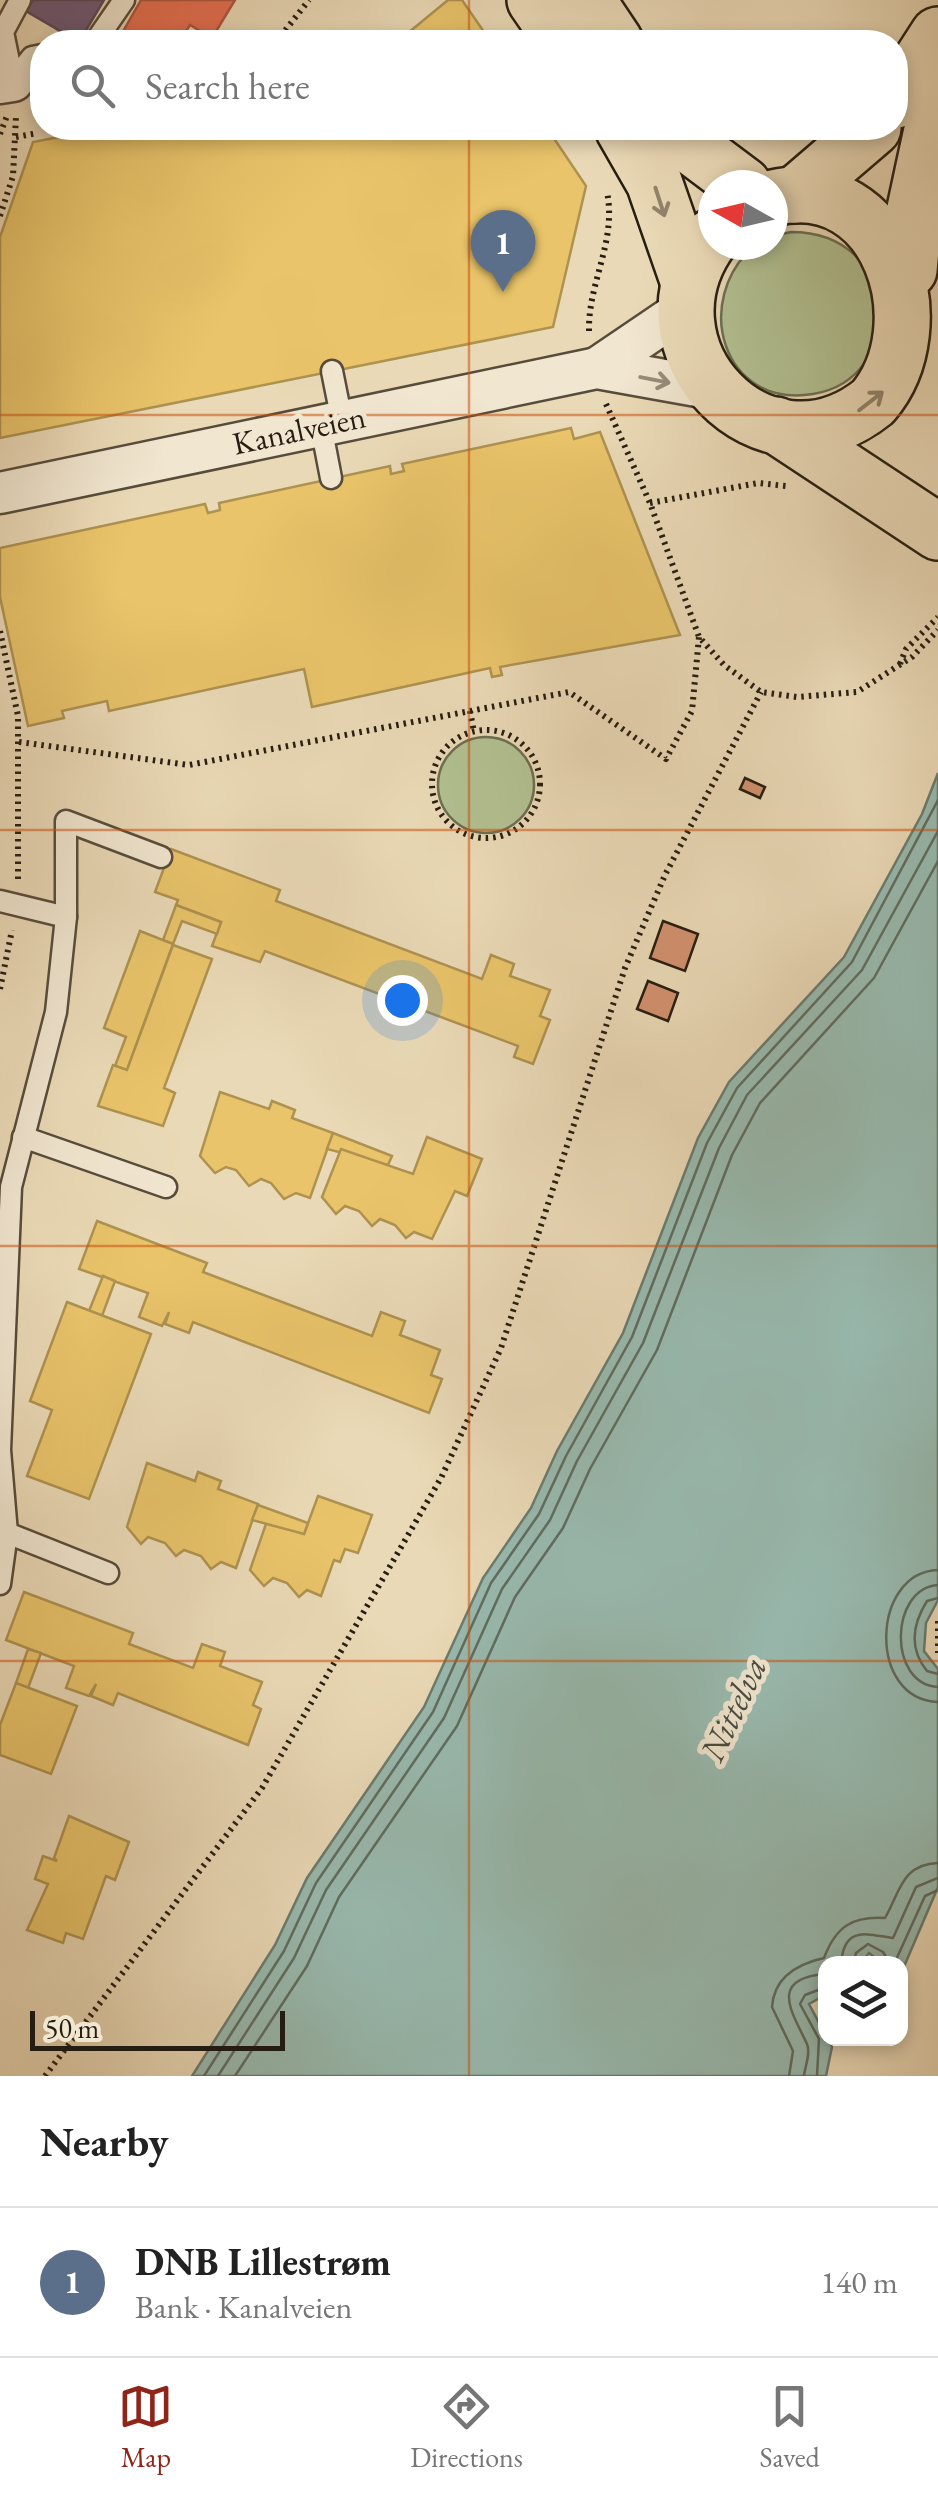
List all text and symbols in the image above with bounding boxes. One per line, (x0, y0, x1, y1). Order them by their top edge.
search box (30, 30, 908, 140)
icon: search (65, 58, 120, 113)
text: Search here (145, 61, 310, 110)
north arrow (698, 170, 788, 260)
one-way arrow (652, 186, 670, 217)
pin: 1 (470, 210, 536, 292)
one-way arrow (639, 371, 671, 390)
one-way arrow (857, 390, 883, 412)
street label: Kanalveien (229, 395, 369, 465)
your location (377, 975, 428, 1026)
water label: Nittelva (688, 1649, 776, 1769)
map controls (818, 1956, 908, 2046)
button: layers (818, 1956, 908, 2046)
scale bar (30, 2006, 285, 2050)
text: 50 m (45, 2010, 99, 2046)
text: Nearby (40, 2114, 169, 2169)
text: DNB Lillestrøm (135, 2237, 391, 2286)
text: 1 (64, 2261, 81, 2303)
text: 140 m (821, 2261, 898, 2303)
text: Bank · Kanalveien (135, 2286, 352, 2328)
tab: Map (118, 2379, 173, 2475)
tab: Directions (410, 2379, 523, 2475)
tab: Saved (760, 2379, 820, 2475)

